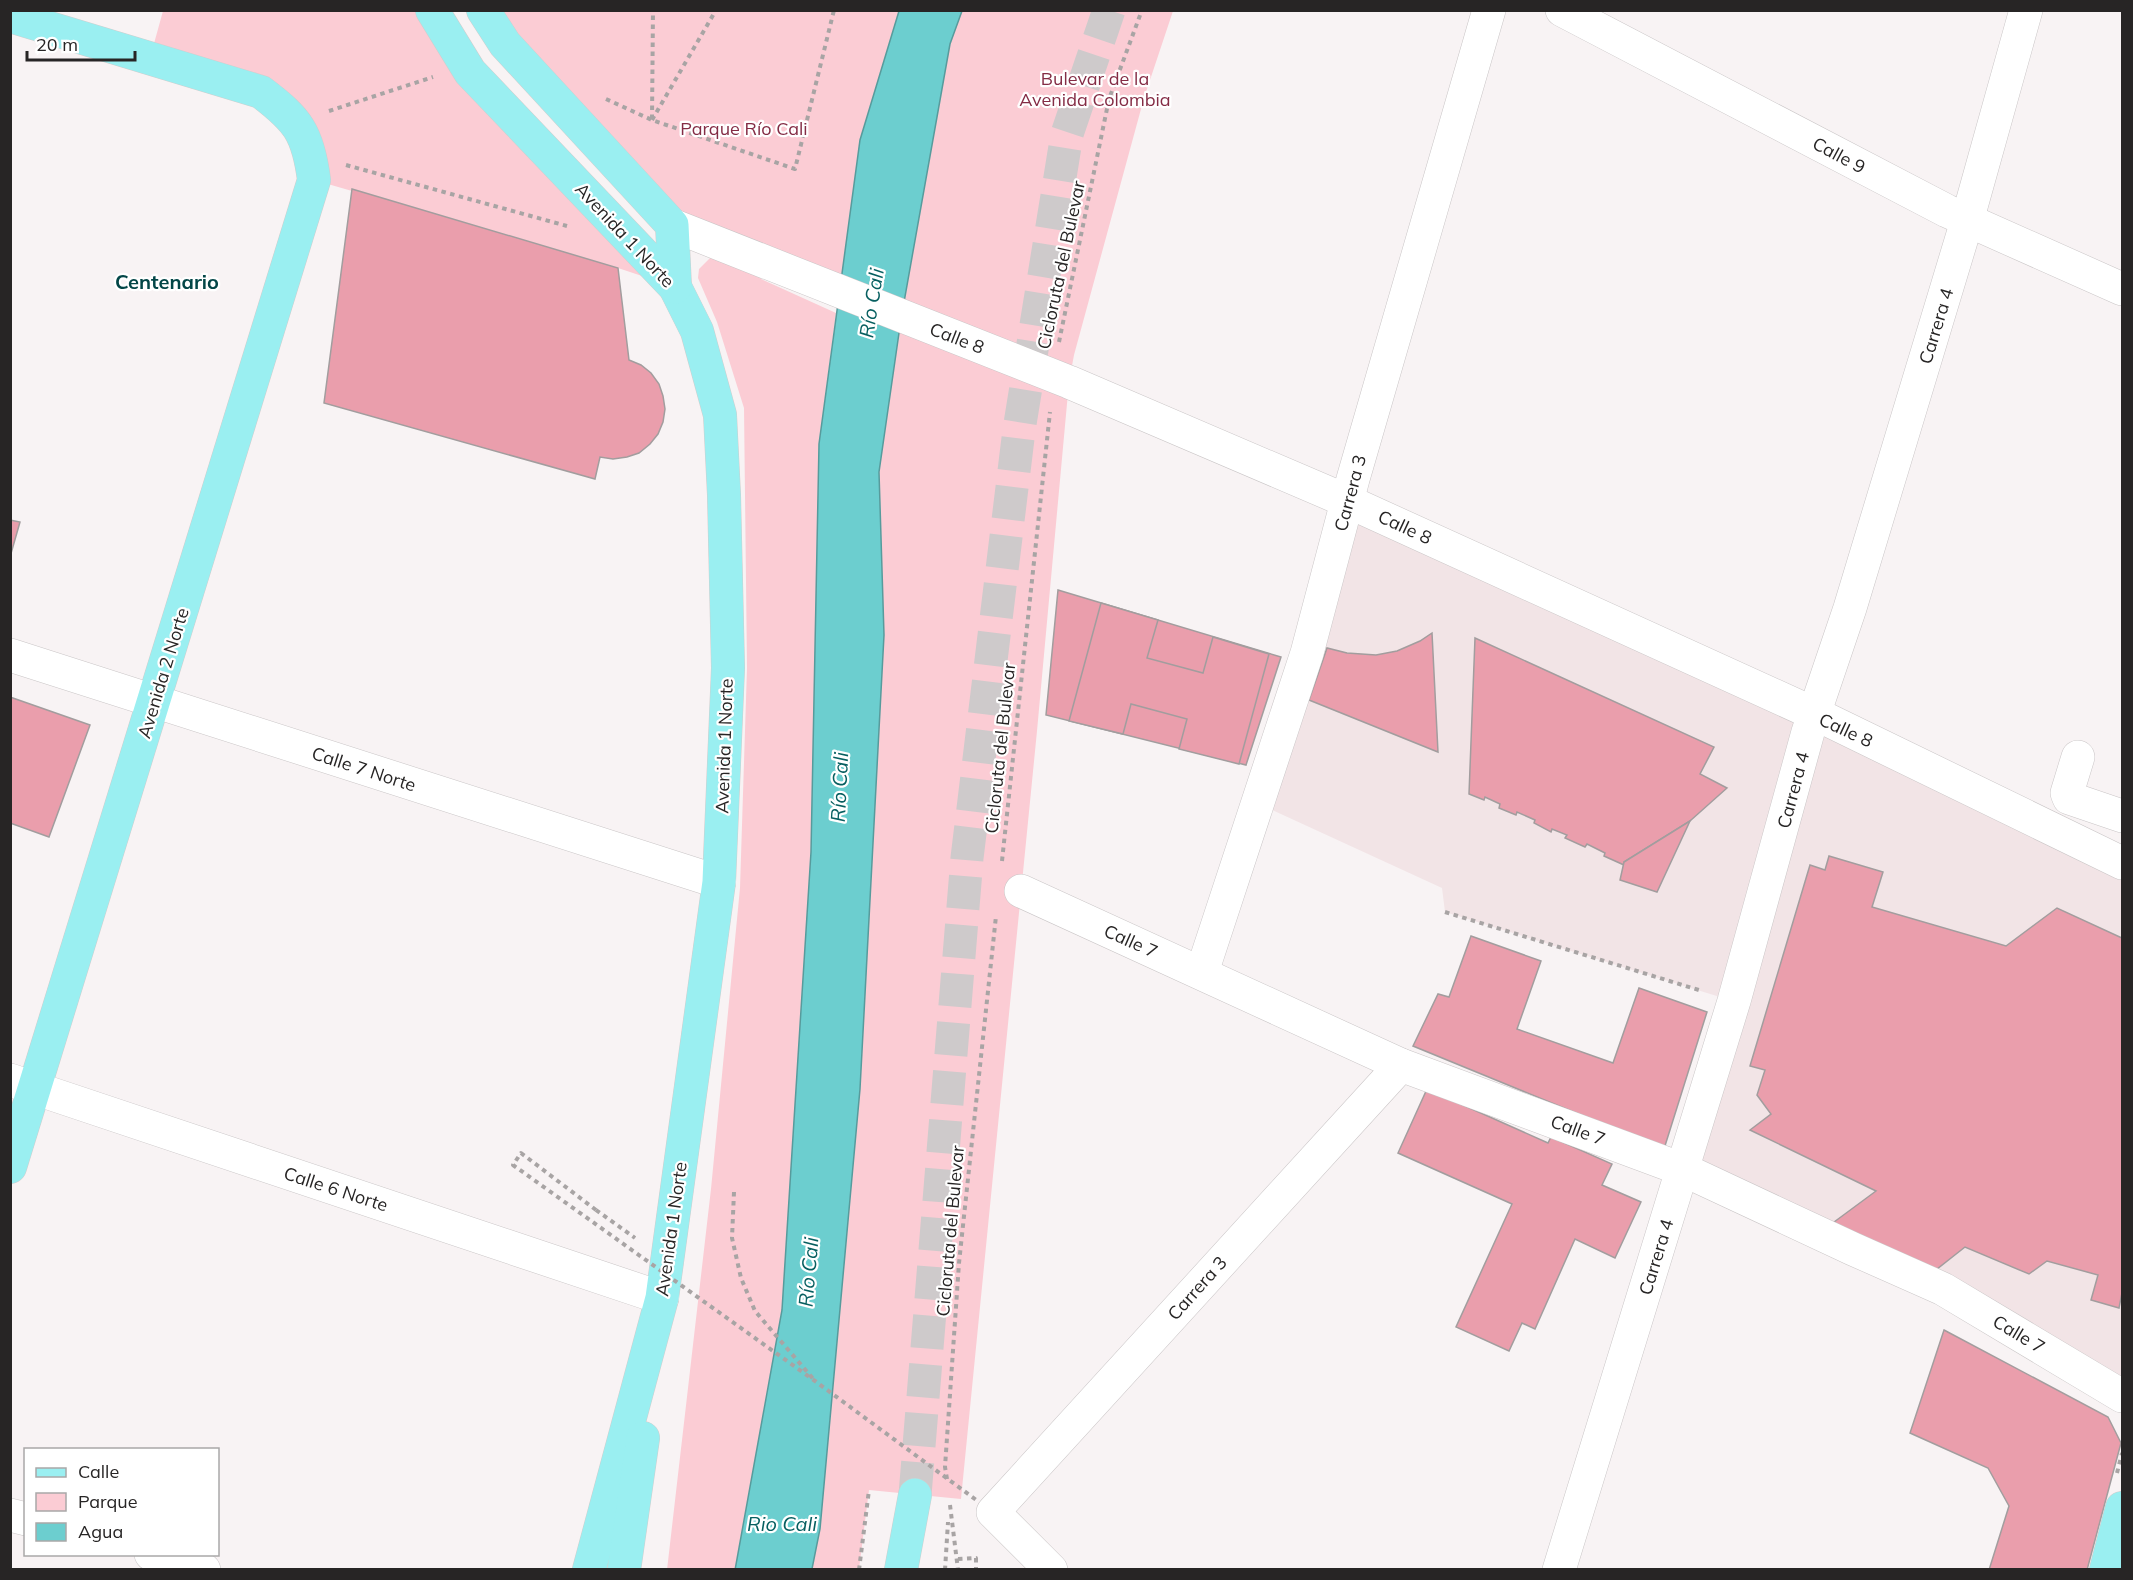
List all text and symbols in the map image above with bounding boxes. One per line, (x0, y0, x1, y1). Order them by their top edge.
scale bar (27, 24, 135, 62)
text: 20 m (36, 33, 78, 56)
park label: Bulevar de la Avenida Colombia (1019, 67, 1171, 111)
park label: Parque Río Cali (680, 117, 808, 140)
street label: Calle 9 (1809, 132, 1869, 178)
street label: Avenida 1 Norte (570, 178, 680, 292)
street label: Cicloruta del Bulevar (1032, 178, 1090, 351)
water label: Río Cali (853, 266, 889, 340)
district label: Centenario (115, 269, 219, 294)
street label: Carrera 4 (1914, 285, 1959, 367)
street label: Calle 8 (926, 317, 988, 359)
street label: Carrera 3 (1329, 452, 1371, 534)
street label: Calle 8 (1374, 505, 1436, 549)
street label: Avenida 2 Norte (132, 605, 194, 741)
street label: Cicloruta del Bulevar (980, 661, 1020, 835)
street label: Avenida 1 Norte (710, 678, 738, 814)
street label: Calle 8 (1815, 708, 1877, 752)
street label: Calle 7 Norte (309, 741, 419, 797)
street label: Carrera 4 (1772, 749, 1814, 831)
water label: Río Cali (825, 751, 853, 823)
street label: Calle 7 (1100, 919, 1162, 963)
street label: Calle 7 (1547, 1109, 1609, 1151)
street label: Cicloruta del Bulevar (931, 1144, 969, 1318)
street label: Avenida 1 Norte (650, 1160, 692, 1298)
street label: Calle 6 Norte (281, 1161, 391, 1217)
street label: Carrera 4 (1634, 1216, 1679, 1298)
water label: Río Cali (792, 1236, 824, 1308)
street label: Carrera 3 (1162, 1251, 1232, 1325)
street label: Calle 7 (1989, 1310, 2049, 1358)
legend (24, 1448, 219, 1556)
text: Calle (78, 1460, 119, 1483)
text: Parque (78, 1490, 137, 1513)
water label: Rio Cali (747, 1511, 817, 1536)
text: Agua (78, 1520, 123, 1543)

